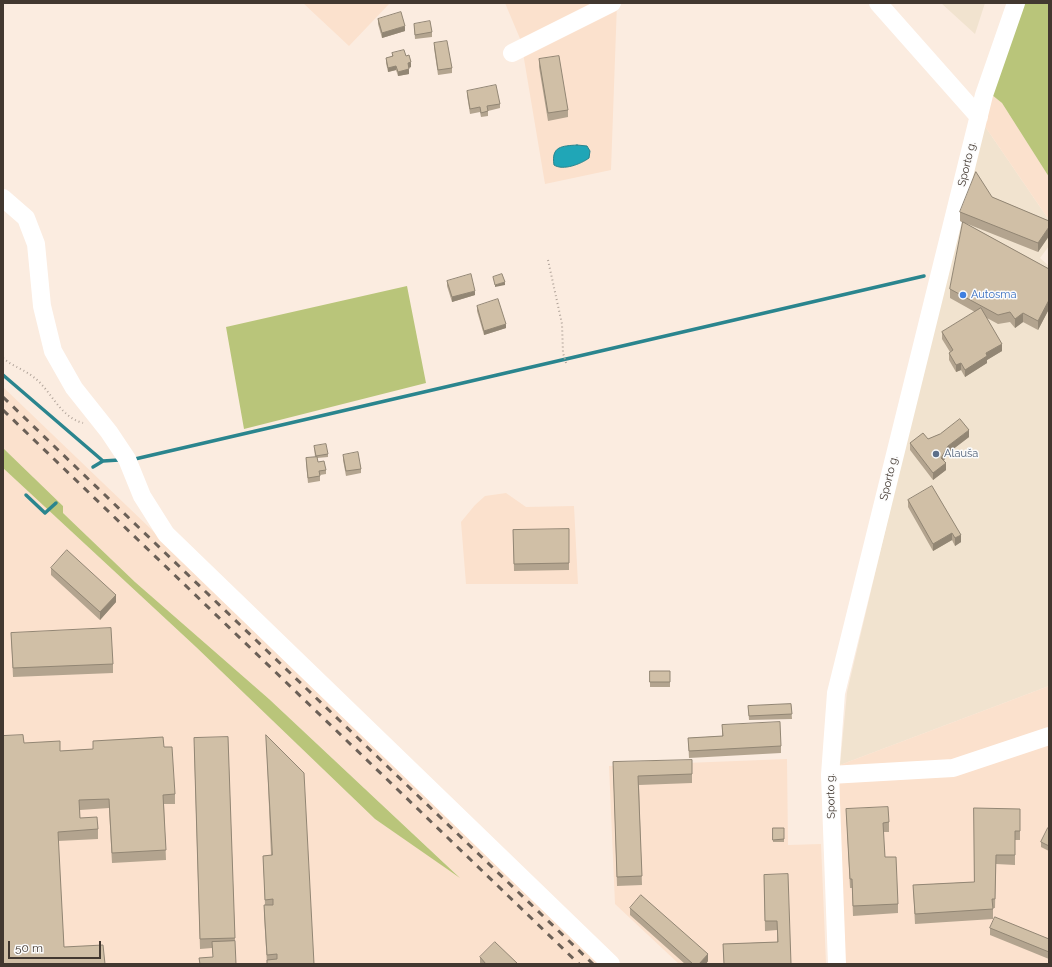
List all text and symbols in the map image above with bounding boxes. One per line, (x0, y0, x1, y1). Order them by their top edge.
street label: Sporto g. (955, 140, 979, 188)
place label: Autosma (971, 288, 1016, 302)
marker: Autosma (958, 290, 968, 300)
place label: Alauša (944, 447, 978, 461)
marker: Alauša (931, 449, 941, 459)
street label: Sporto g. (877, 454, 901, 502)
street label: Sporto g. (824, 773, 838, 819)
scale bar (10, 933, 103, 959)
text: 50 m (15, 941, 43, 955)

